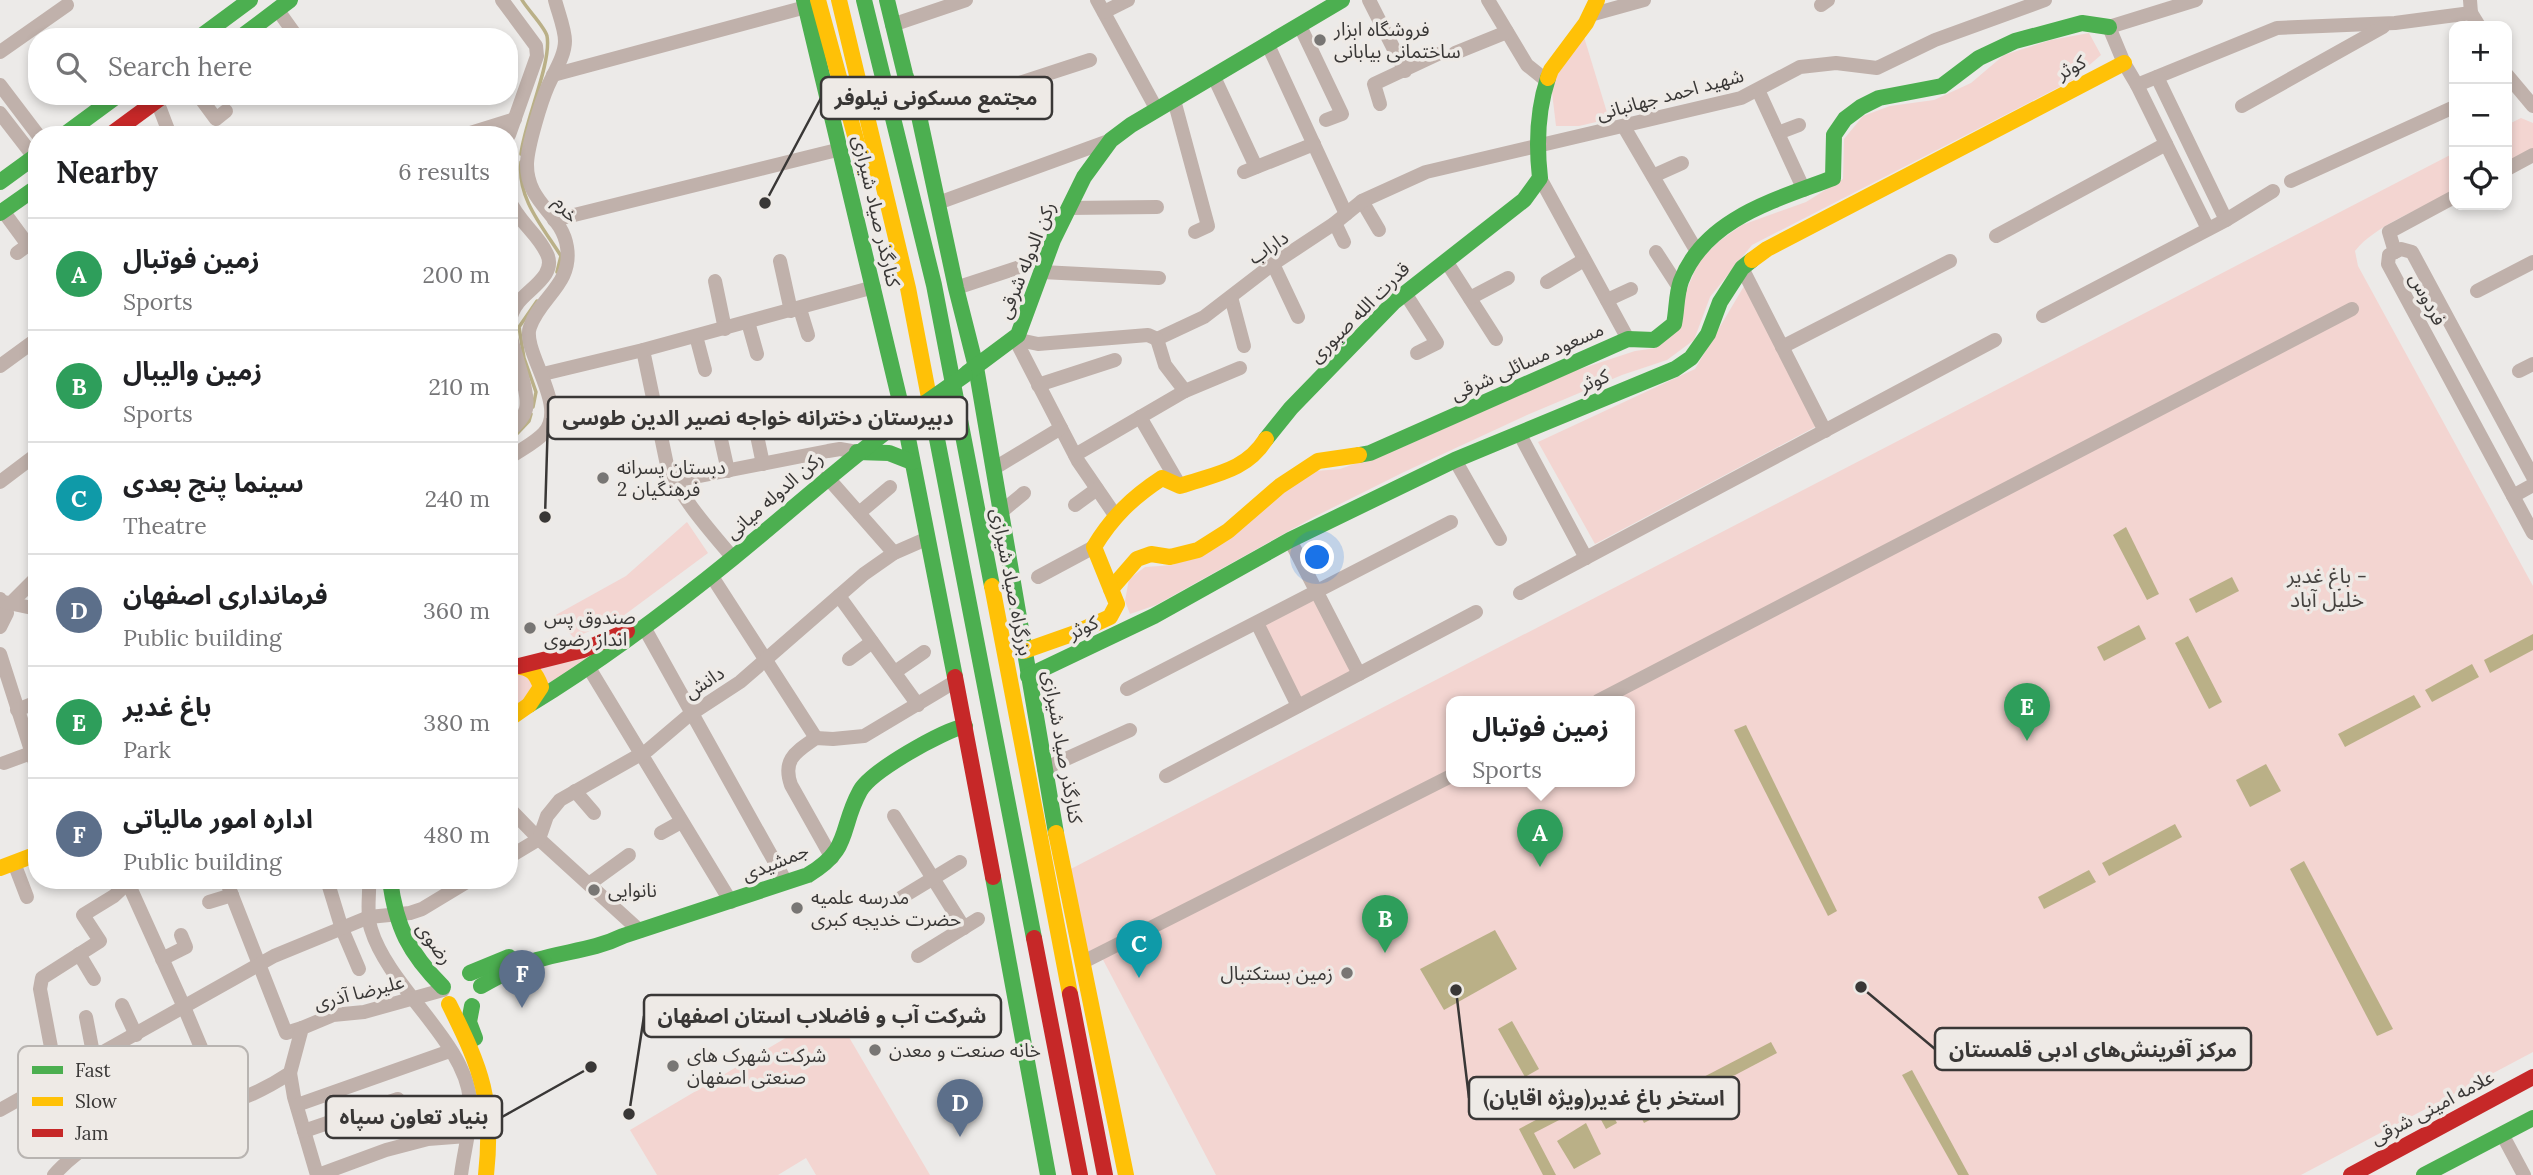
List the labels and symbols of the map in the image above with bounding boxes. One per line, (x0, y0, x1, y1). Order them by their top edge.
place label: فروشگاه ابزار ساختمانی بیابانی (1333, 17, 1461, 63)
marker: فروشگاه ابزار ساختمانی بیابانی (1312, 32, 1328, 48)
street label: کوثر (2051, 49, 2091, 85)
street label: شهید احمد جهانبانی (1594, 63, 1746, 125)
callout: مجتمع مسکونی نیلوفر (821, 77, 1052, 119)
text: مجتمع مسکونی نیلوفر (834, 84, 1037, 113)
street label: کنارگذر صیاد شیرازی (848, 133, 906, 290)
street label: خرم (547, 191, 585, 229)
street label: رکن الدوله شرقی (992, 198, 1060, 322)
street label: داراب (1243, 225, 1293, 269)
street label: قدرت الله صبوری (1304, 257, 1414, 367)
street label: فردوس (2404, 269, 2452, 329)
street label: مسعود مسائلی شرقی (1447, 317, 1607, 405)
street label: کوثر (1575, 363, 1614, 397)
callout: دبیرستان دخترانه خواجه نصیر الدین طوسی (548, 397, 967, 439)
text: دبیرستان دخترانه خواجه نصیر الدین طوسی (562, 404, 954, 431)
street label: رکن الدوله میانی (720, 446, 828, 544)
place label: دبستان پسرانه فرهنگیان 2 (617, 455, 726, 501)
marker: دبستان پسرانه فرهنگیان 2 (595, 470, 611, 486)
street label: بزرگراه صیاد شیرازی (986, 506, 1038, 658)
your location (1300, 540, 1334, 574)
district label: باغ غدیر - خلیل آباد (2286, 562, 2367, 613)
place label: صندوق پس انداز رضوی (544, 605, 636, 651)
street label: کوثر (1063, 609, 1103, 645)
marker: صندوق پس انداز رضوی (522, 620, 538, 636)
street label: دانش (680, 660, 728, 704)
street label: کنارگذر صیاد شیرازی (1038, 669, 1088, 826)
pin: E (2004, 683, 2050, 741)
pin: A (1517, 809, 1563, 867)
street label: جمشیدی (738, 838, 812, 886)
place label: نانوایی (608, 878, 657, 902)
marker: نانوایی (586, 882, 602, 898)
place label: مدرسه علمیه حضرت خدیجه کبری (811, 885, 961, 931)
pin: B (1362, 895, 1408, 953)
marker: مدرسه علمیه حضرت خدیجه کبری (789, 900, 805, 916)
street label: رضوی (411, 917, 459, 969)
pin: C (1116, 920, 1162, 978)
pin: F (499, 950, 545, 1008)
place label: زمین بستکتبال (1221, 961, 1333, 985)
marker: زمین بستکتبال (1339, 965, 1355, 981)
street label: علیرضا آذری (311, 969, 407, 1015)
callout: شرکت آب و فاضلاب استان اصفهان (644, 995, 1001, 1037)
text: شرکت آب و فاضلاب استان اصفهان (658, 1002, 986, 1029)
callout: مرکز آفرینش‌های ادبی قلمستان (1935, 1028, 2251, 1070)
text: مرکز آفرینش‌های ادبی قلمستان (1949, 1036, 2237, 1063)
place label: خانه صنعت و معدن (889, 1038, 1041, 1062)
marker: خانه صنعت و معدن (867, 1042, 883, 1058)
place label: شرکت شهرک های صنعتی اصفهان (687, 1043, 826, 1089)
legend (18, 1046, 248, 1158)
text: Fast (75, 1058, 111, 1082)
marker: شرکت شهرک های صنعتی اصفهان (665, 1058, 681, 1074)
street label: علامه امینی شرقی (2366, 1064, 2498, 1150)
callout: استخر باغ غدیر(ویژه اقایان) (1469, 1077, 1739, 1119)
pin: D (937, 1079, 983, 1137)
text: استخر باغ غدیر(ویژه اقایان) (1483, 1084, 1725, 1113)
text: Slow (75, 1089, 118, 1113)
callout: بنیاد تعاون سپاه (326, 1096, 502, 1138)
text: بنیاد تعاون سپاه (340, 1103, 488, 1131)
text: Jam (74, 1121, 109, 1145)

